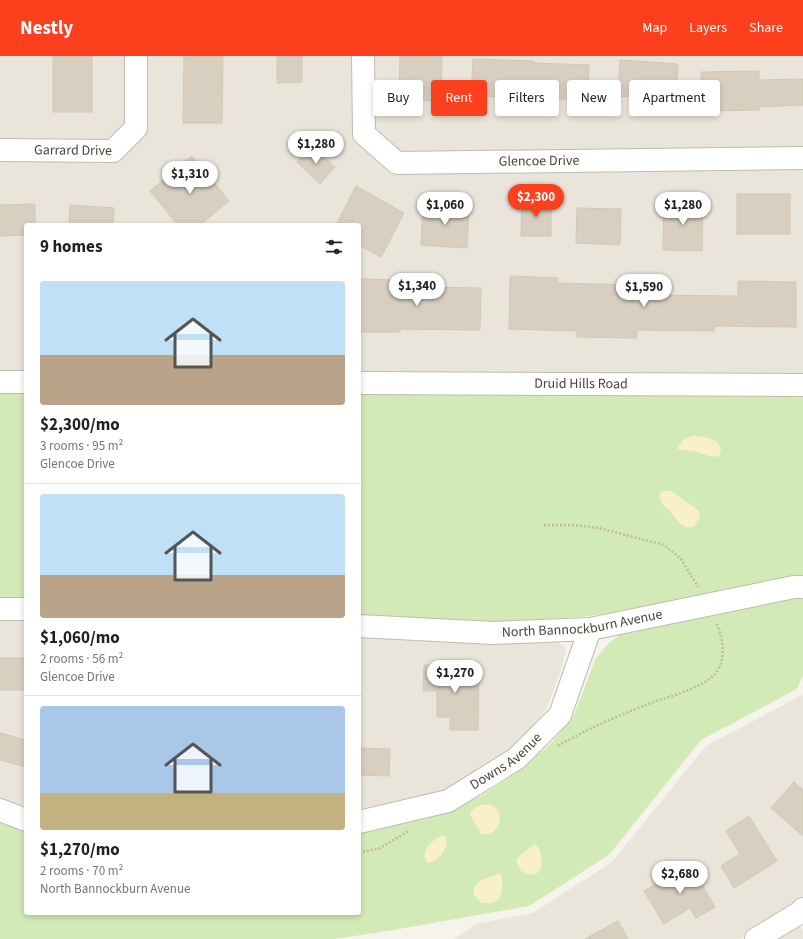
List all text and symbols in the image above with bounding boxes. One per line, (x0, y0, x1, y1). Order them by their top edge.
text: Nestly (20, 15, 73, 42)
text: Map (642, 18, 667, 38)
text: Layers (689, 18, 727, 38)
text: Share (749, 18, 783, 38)
chip: Buy (373, 80, 423, 116)
chip: Rent (431, 80, 487, 116)
chip: Filters (495, 80, 559, 116)
chip: New (567, 80, 621, 116)
chip: Apartment (629, 80, 720, 116)
pin: $1,280 (283, 131, 349, 165)
text: $1,280 (297, 135, 335, 153)
street label: Garrard Drive (34, 140, 112, 161)
street label: Glencoe Drive (499, 151, 580, 172)
pin: $1,310 (157, 161, 223, 195)
text: $1,310 (171, 165, 209, 183)
pin: $2,300 (503, 184, 569, 218)
text: $2,300 (517, 188, 555, 206)
pin: $1,060 (412, 192, 478, 226)
pin: $1,280 (650, 192, 716, 226)
text: $1,060 (426, 196, 464, 214)
text: $1,280 (664, 196, 702, 214)
text: 9 homes (40, 235, 102, 259)
icon: filters (323, 236, 345, 258)
pin: $1,340 (384, 273, 450, 307)
pin: $1,590 (611, 274, 677, 308)
text: $1,340 (398, 277, 436, 295)
text: $1,590 (625, 278, 663, 296)
icon: home (157, 307, 229, 379)
street label: Druid Hills Road (534, 374, 628, 394)
text: $2,300/mo (40, 413, 120, 437)
text: 3 rooms · 95 m² (40, 437, 123, 455)
text: Glencoe Drive (40, 455, 115, 473)
icon: home (157, 520, 229, 592)
street label: North Bannockburn Avenue (501, 604, 664, 643)
text: $1,060/mo (40, 626, 120, 650)
text: 2 rooms · 56 m² (40, 650, 123, 668)
pin: $1,270 (422, 660, 488, 694)
text: $1,270 (436, 664, 474, 682)
text: Glencoe Drive (40, 668, 115, 686)
street label: Downs Avenue (466, 728, 547, 795)
icon: home (157, 732, 229, 804)
text: $1,270/mo (40, 838, 120, 862)
pin: $2,680 (647, 861, 713, 895)
text: 2 rooms · 70 m² (40, 862, 123, 880)
text: $2,680 (661, 865, 699, 883)
text: North Bannockburn Avenue (40, 880, 190, 898)

